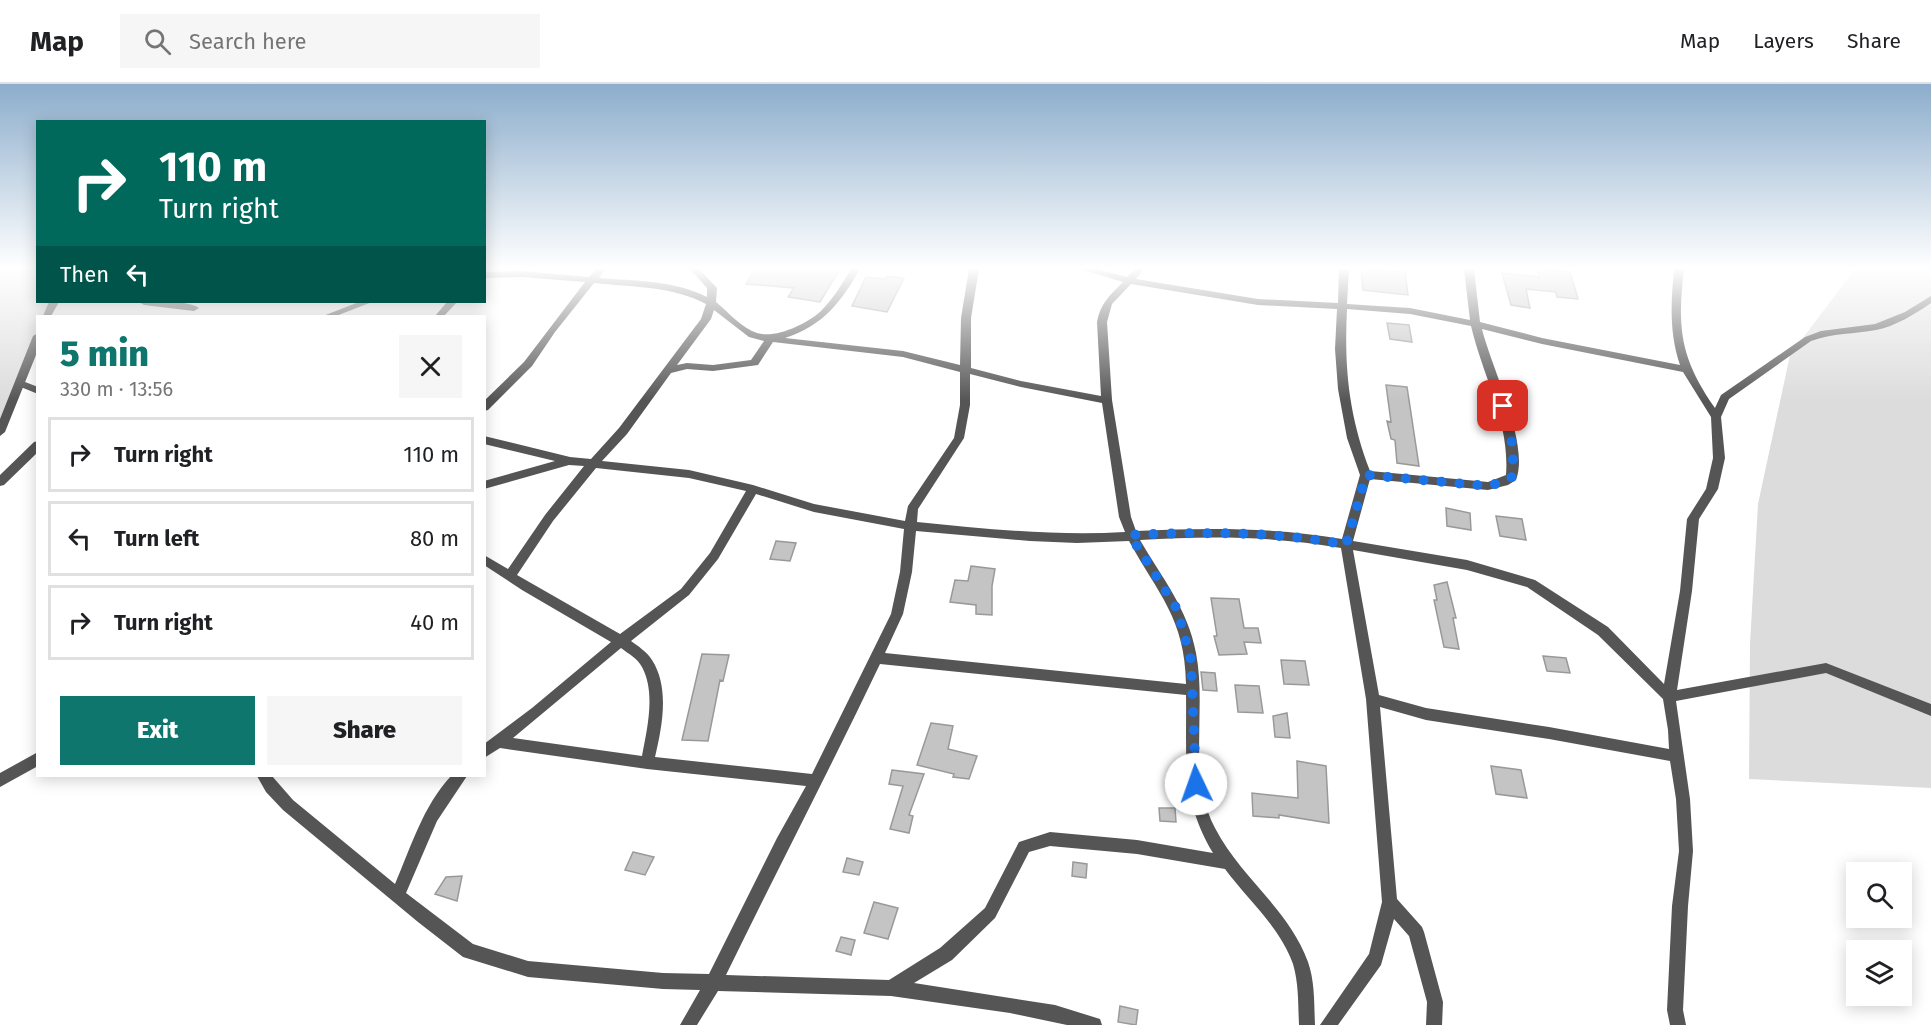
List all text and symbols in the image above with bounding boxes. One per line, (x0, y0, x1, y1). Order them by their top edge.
search box (120, 14, 540, 68)
text: Map (30, 25, 84, 58)
icon: search (141, 25, 174, 58)
text: Search here (189, 28, 307, 55)
text: Map (1680, 28, 1720, 54)
text: Layers (1753, 28, 1814, 54)
text: Share (1847, 28, 1901, 54)
text: 110 m (159, 142, 267, 192)
icon: right (60, 144, 138, 222)
text: Turn right (159, 193, 279, 225)
icon: left (121, 258, 154, 291)
text: Then (60, 261, 109, 288)
text: 5 min (60, 332, 149, 376)
button: close (399, 335, 462, 398)
text: 330 m · 13:56 (60, 377, 173, 401)
pin (1477, 380, 1528, 431)
icon: arrive (1486, 389, 1519, 422)
icon: right (63, 438, 96, 471)
text: Turn right (114, 441, 213, 468)
text: 110 m (403, 441, 459, 468)
icon: left (63, 522, 96, 555)
text: Turn left (114, 525, 199, 552)
text: 80 m (410, 525, 459, 552)
icon: right (63, 606, 96, 639)
text: Turn right (114, 609, 213, 636)
text: 40 m (410, 609, 459, 636)
button: Exit (60, 696, 255, 765)
button: Share (267, 696, 462, 765)
position arrow (1164, 752, 1228, 816)
map controls (1846, 862, 1912, 1006)
button: search (1846, 862, 1912, 928)
button: layers (1846, 940, 1912, 1006)

